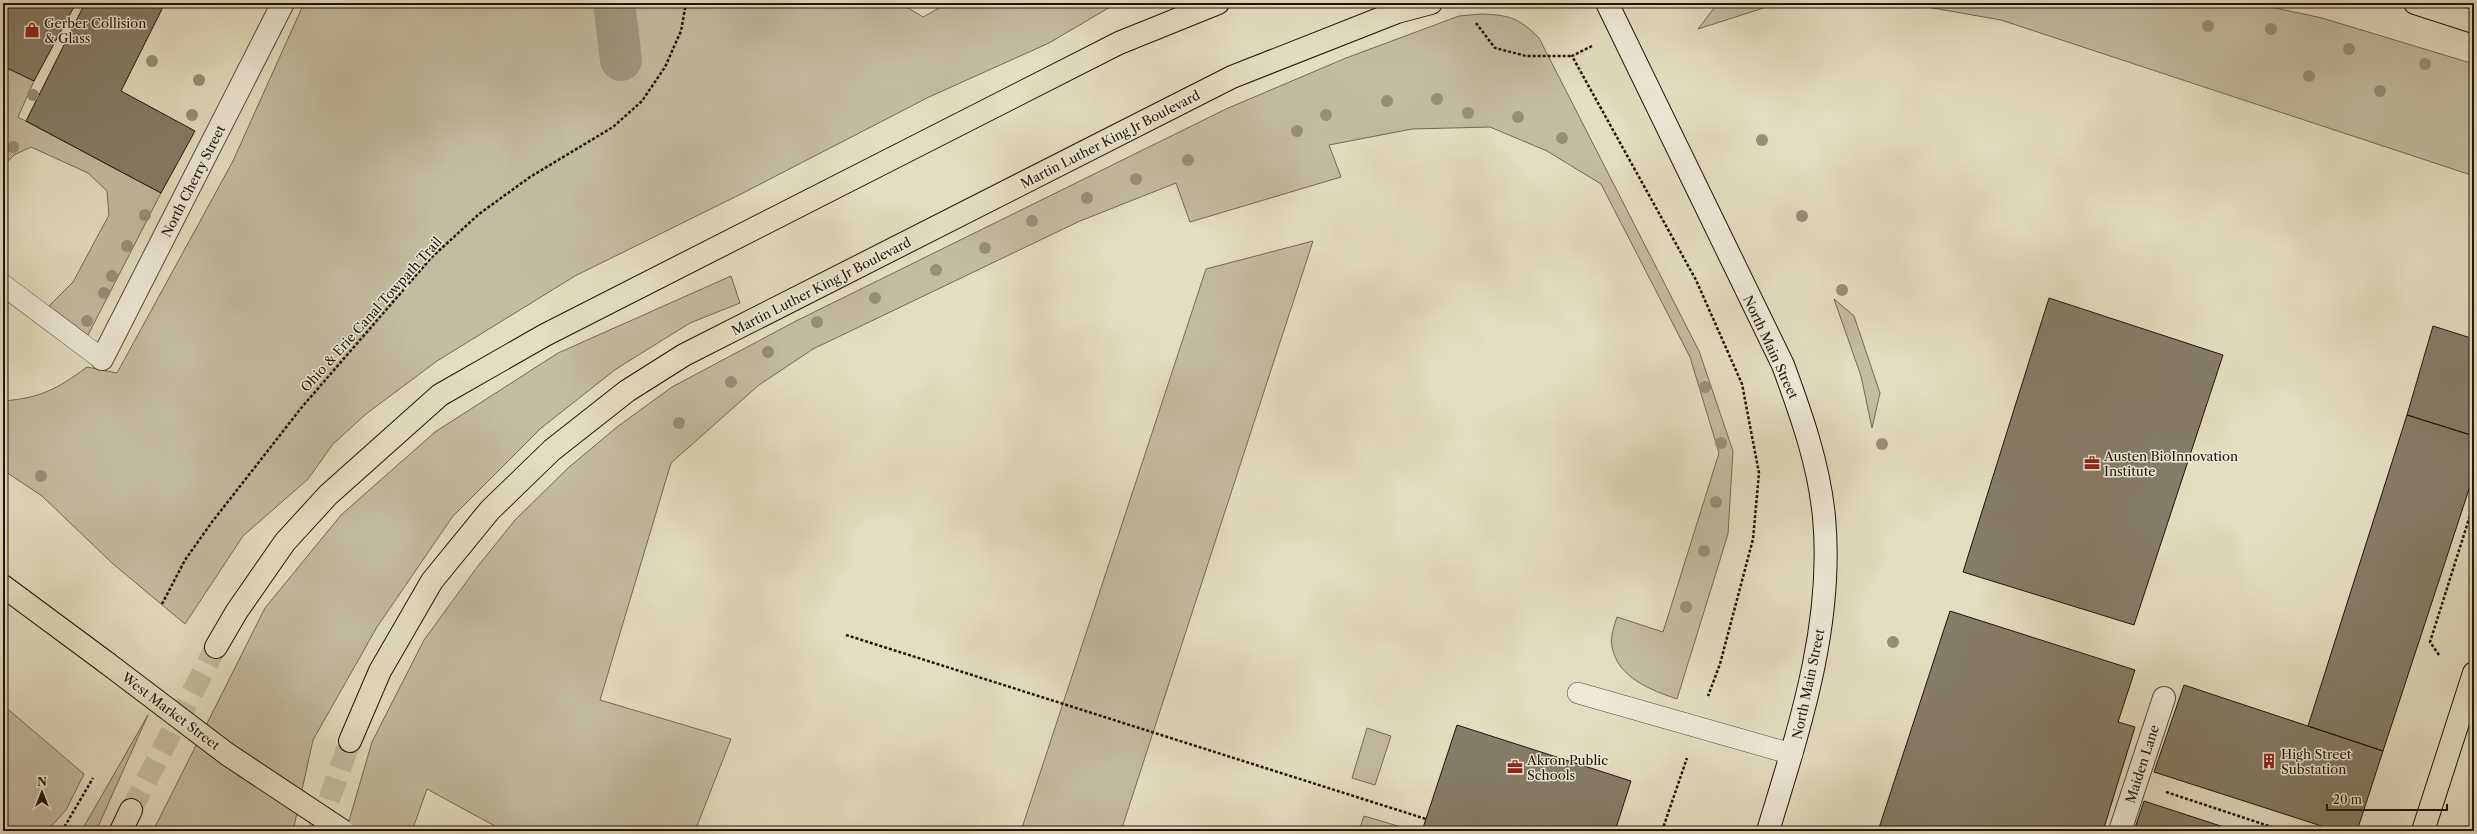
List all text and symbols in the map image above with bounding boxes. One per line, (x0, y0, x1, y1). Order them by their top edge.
place label: Gerber Collision & Glass (44, 15, 146, 46)
shop icon: Gerber Collision & Glass (23, 21, 41, 39)
street label: Martin Luther King Jr Boulevard (1018, 87, 1202, 191)
street label: North Cherry Street (158, 122, 228, 240)
street label: Ohio & Erie Canal Towpath Trail (297, 233, 445, 395)
street label: Martin Luther King Jr Boulevard (729, 234, 913, 338)
street label: North Main Street (1740, 293, 1802, 402)
place label: Austen BioInnovation Institute (2103, 448, 2238, 479)
office icon: Austen BioInnovation Institute (2083, 454, 2101, 472)
street label: North Main Street (1788, 627, 1828, 741)
street label: West Market Street (118, 668, 223, 753)
street label: Maiden Lane (2122, 723, 2162, 805)
place label: High Street Substation (2281, 746, 2352, 777)
place label: Akron Public Schools (1526, 752, 1608, 783)
building icon: High Street Substation (2260, 752, 2278, 770)
office icon: Akron Public Schools (1506, 758, 1524, 776)
north arrow (22, 772, 62, 812)
text: N (37, 775, 47, 789)
scale bar (2327, 786, 2447, 812)
text: 20 m (2333, 792, 2362, 807)

